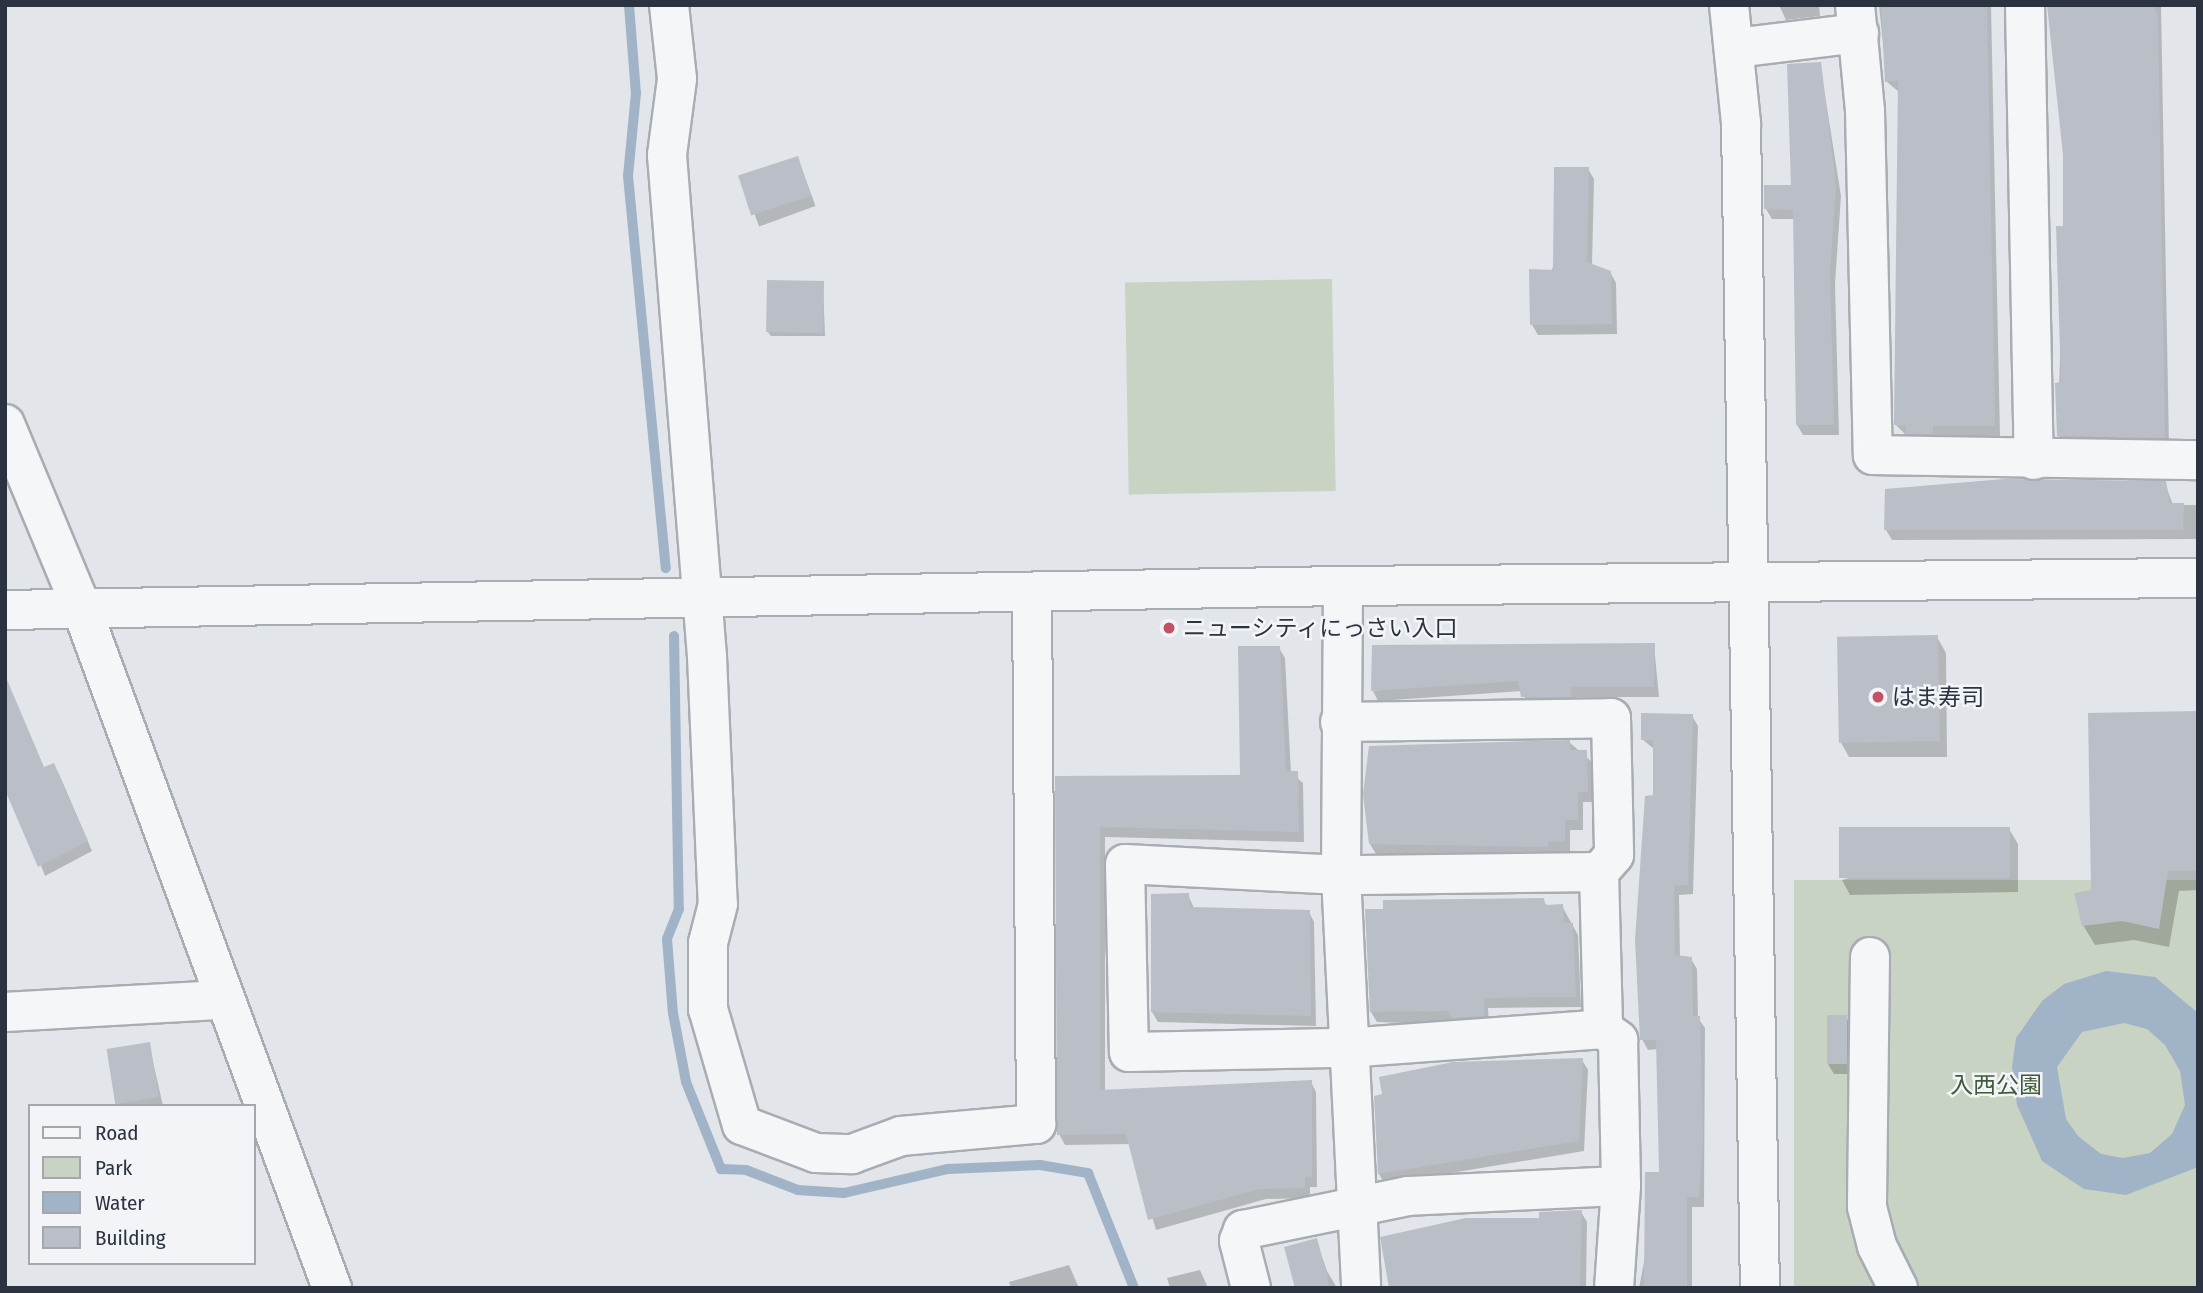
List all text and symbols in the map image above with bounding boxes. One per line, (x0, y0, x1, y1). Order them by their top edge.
place label: ニューシティにっさい入口 (1183, 614, 1459, 642)
marker: ニューシティにっさい入口 (1161, 620, 1177, 636)
place label: はま寿司 (1892, 683, 1984, 711)
marker: はま寿司 (1870, 689, 1886, 705)
park label: 入西公園 (1950, 1071, 2042, 1099)
legend (28, 1104, 256, 1265)
text: Road (95, 1120, 139, 1146)
text: Park (95, 1155, 132, 1181)
text: Water (95, 1190, 145, 1216)
text: Building (95, 1225, 166, 1251)

